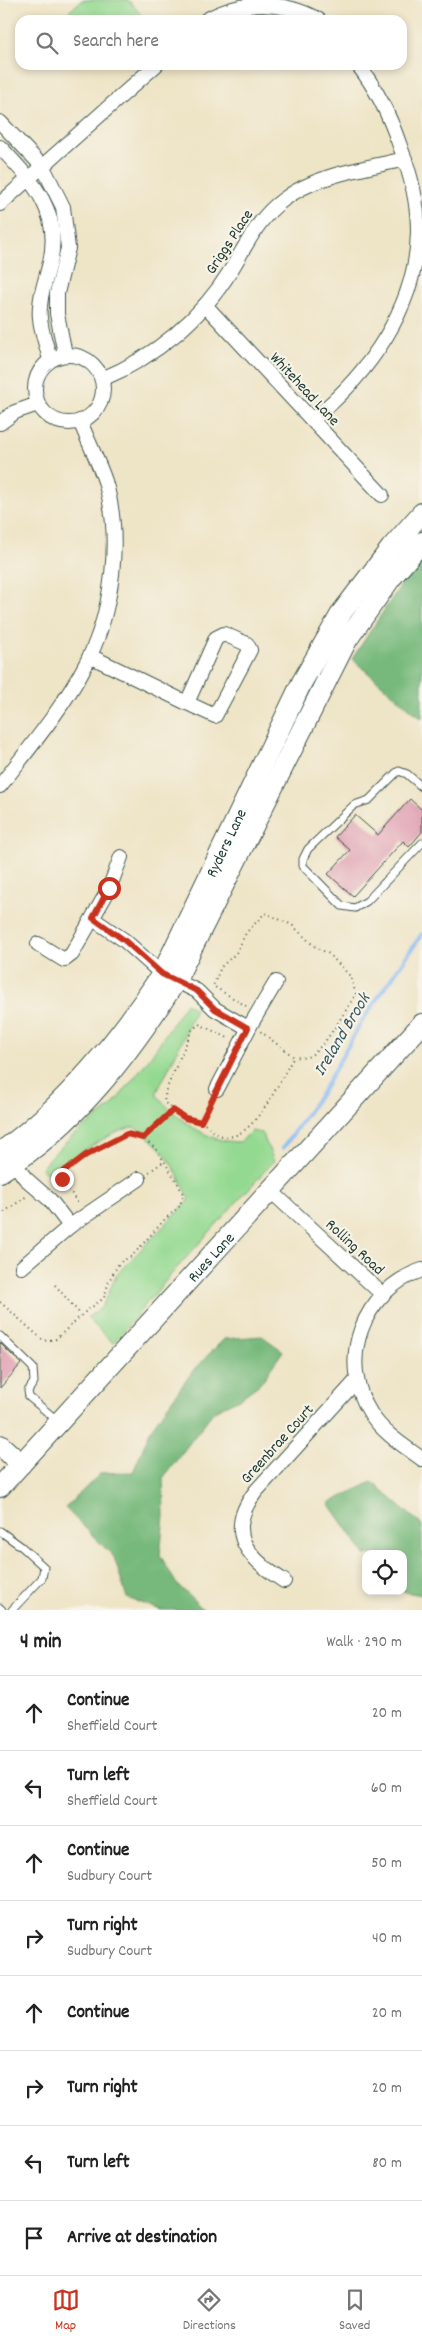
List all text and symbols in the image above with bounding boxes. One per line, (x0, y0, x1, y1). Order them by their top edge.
search box (15, 15, 407, 70)
icon: search (33, 29, 61, 57)
text: Search here (73, 29, 159, 56)
street label: Griggs Place (200, 205, 260, 279)
street label: Whitehead Lane (264, 348, 345, 432)
street label: Ryders Lane (201, 805, 254, 882)
route start (98, 877, 121, 900)
water label: Ireland Brook (309, 988, 378, 1081)
route end (51, 1168, 74, 1191)
street label: Rolling Road (320, 1214, 389, 1281)
street label: Rues Lane (183, 1228, 241, 1288)
street label: Greenbrae Court (236, 1400, 320, 1490)
map controls (362, 1550, 407, 1595)
button: locate (362, 1550, 407, 1595)
text: 4 min (20, 1628, 62, 1658)
text: Walk · 290 m (326, 1631, 402, 1654)
text: Continue (67, 1688, 129, 1715)
icon: ahead (20, 1699, 48, 1727)
text: 20 m (372, 1702, 402, 1725)
text: Sheffield Court (67, 1715, 158, 1738)
text: Turn left (67, 1763, 130, 1790)
icon: left (20, 1774, 48, 1802)
text: 60 m (371, 1777, 402, 1800)
text: Sheffield Court (67, 1790, 158, 1813)
text: Continue (67, 1838, 129, 1865)
icon: ahead (20, 1849, 48, 1877)
text: 50 m (371, 1852, 402, 1875)
text: Sudbury Court (67, 1865, 152, 1888)
text: Turn right (67, 1913, 138, 1940)
icon: right (20, 1924, 48, 1952)
text: 40 m (372, 1927, 402, 1950)
text: Sudbury Court (67, 1940, 152, 1963)
icon: ahead (20, 1999, 48, 2027)
text: Continue (67, 2000, 129, 2027)
text: 20 m (372, 2002, 402, 2025)
icon: right (20, 2074, 48, 2102)
text: Turn right (67, 2075, 138, 2102)
text: 20 m (372, 2077, 402, 2100)
icon: left (20, 2149, 48, 2177)
text: Turn left (67, 2150, 130, 2177)
text: 80 m (372, 2152, 402, 2175)
icon: arrive (20, 2224, 48, 2252)
text: Arrive at destination (67, 2225, 217, 2252)
tab: Map (52, 2286, 80, 2336)
tab: Directions (183, 2286, 236, 2336)
tab: Saved (339, 2286, 370, 2336)

